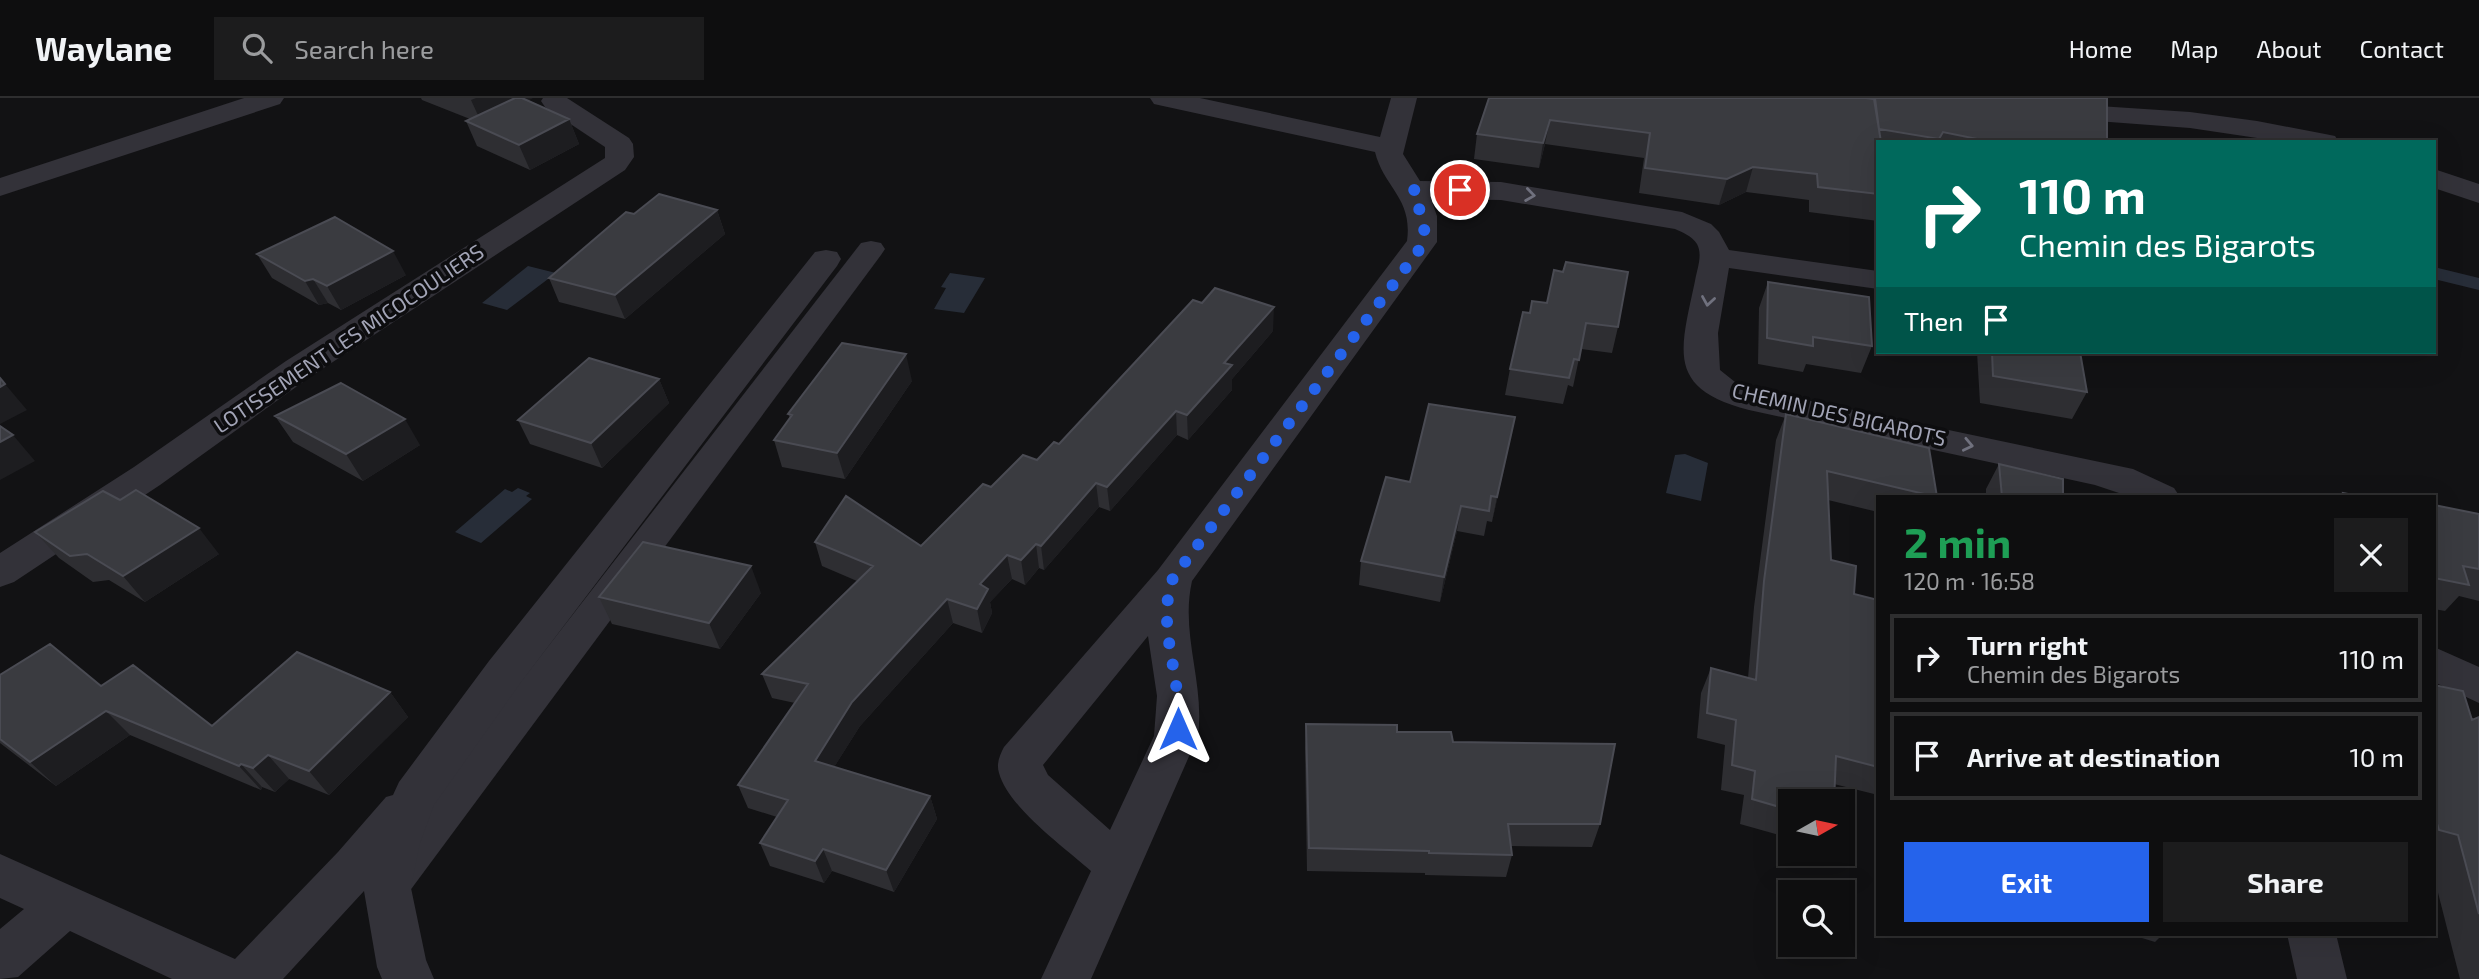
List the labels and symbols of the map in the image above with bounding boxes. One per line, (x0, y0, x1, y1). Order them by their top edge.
pin (1430, 160, 1490, 220)
one-way arrow (1524, 187, 1536, 202)
street label: LOTISSEMENT LES MICOCOULIERS (209, 238, 488, 438)
one-way arrow (1701, 296, 1716, 307)
street label: CHEMIN DES BIGAROTS (1730, 377, 1949, 450)
one-way arrow (1962, 436, 1974, 451)
position arrow (1141, 692, 1215, 766)
north arrow (1778, 789, 1855, 866)

